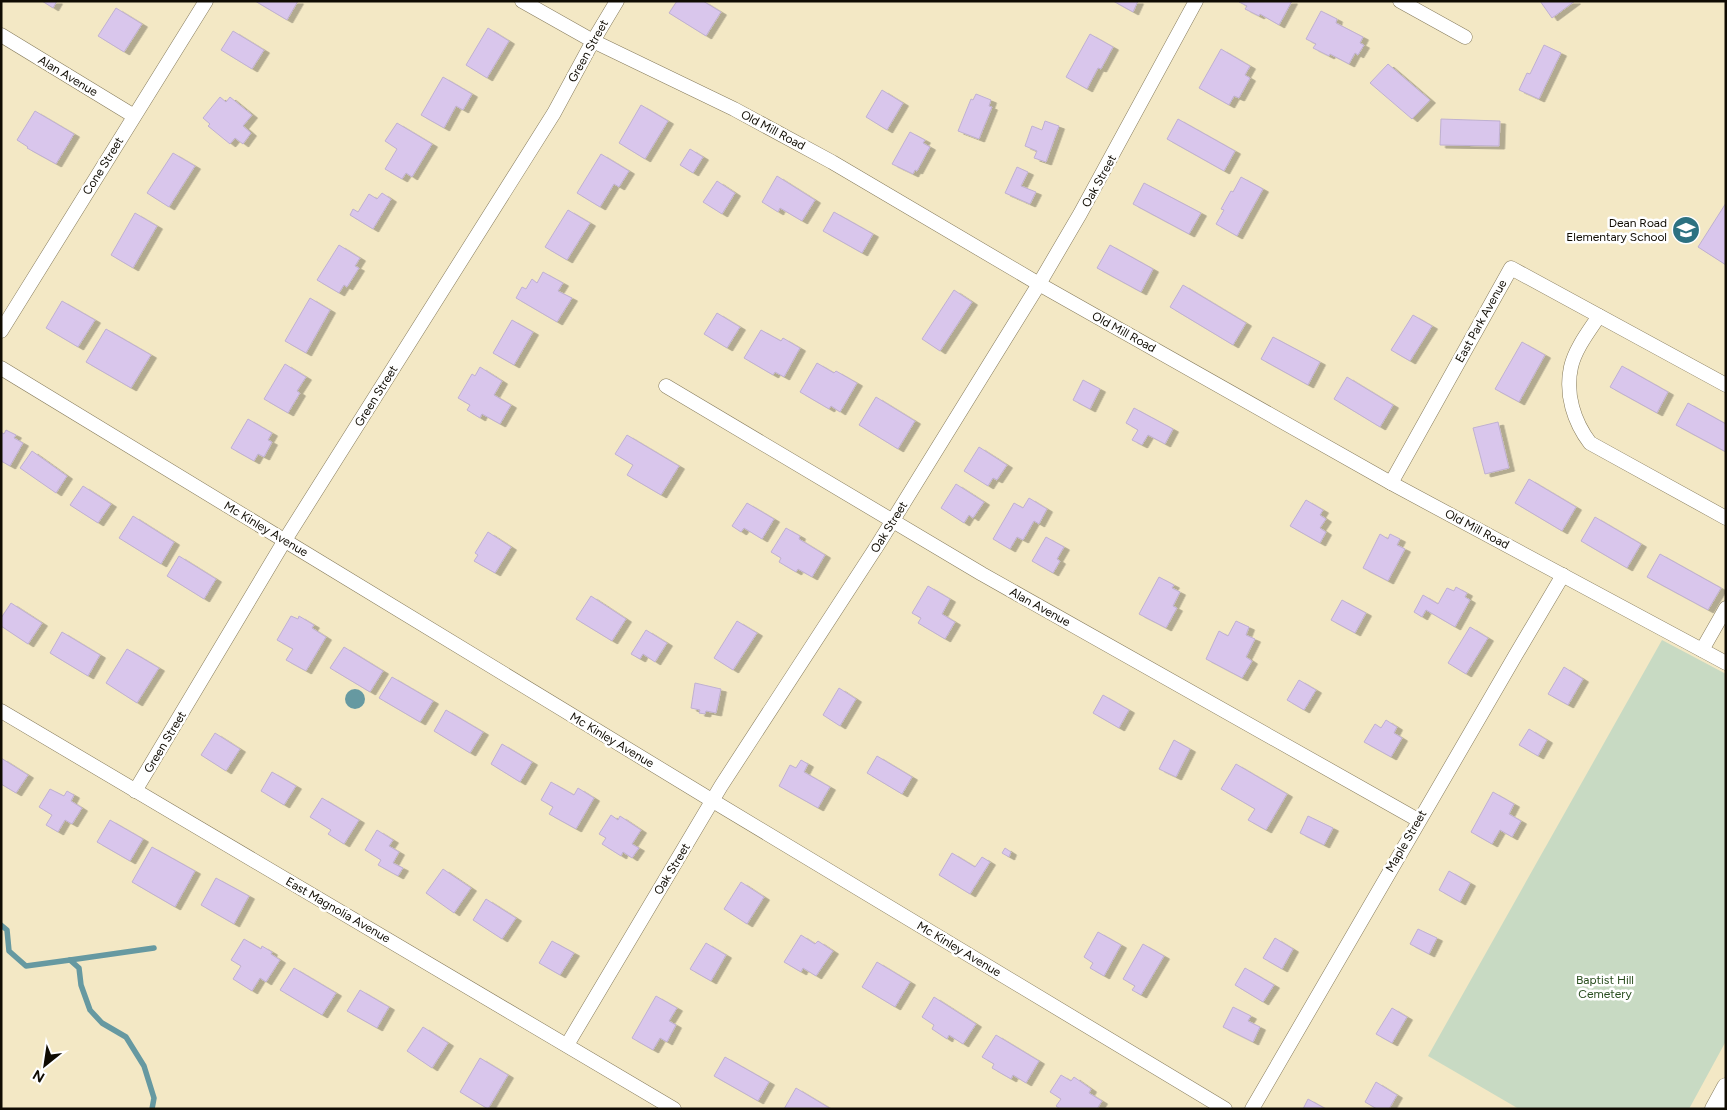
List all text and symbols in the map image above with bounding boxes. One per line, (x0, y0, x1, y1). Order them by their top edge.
street label: Green Street (565, 17, 611, 85)
street label: Alan Avenue (36, 53, 101, 100)
street label: Old Mill Road (738, 107, 808, 153)
street label: Cone Street (80, 134, 127, 197)
street label: Oak Street (1079, 152, 1119, 210)
school or university icon: Dean Road Elementary School (1671, 215, 1701, 245)
place label: Dean Road Elementary School (1566, 216, 1667, 244)
street label: East Park Avenue (1452, 277, 1510, 365)
street label: Old Mill Road (1090, 309, 1158, 355)
street label: Green Street (352, 362, 401, 429)
street label: Mc Kinley Avenue (222, 498, 311, 560)
street label: Oak Street (868, 498, 910, 555)
street label: Old Mill Road (1442, 506, 1512, 552)
street label: Alan Avenue (1007, 585, 1073, 630)
street label: Green Street (141, 708, 189, 775)
street label: Mc Kinley Avenue (568, 709, 657, 771)
street label: Maple Street (1383, 807, 1430, 874)
street label: Oak Street (651, 840, 693, 897)
street label: East Magnolia Avenue (283, 874, 393, 946)
street label: Mc Kinley Avenue (915, 918, 1004, 980)
park label: Baptist Hill Cemetery (1576, 973, 1634, 1001)
north arrow (20, 1040, 70, 1090)
text: N (30, 1066, 48, 1086)

